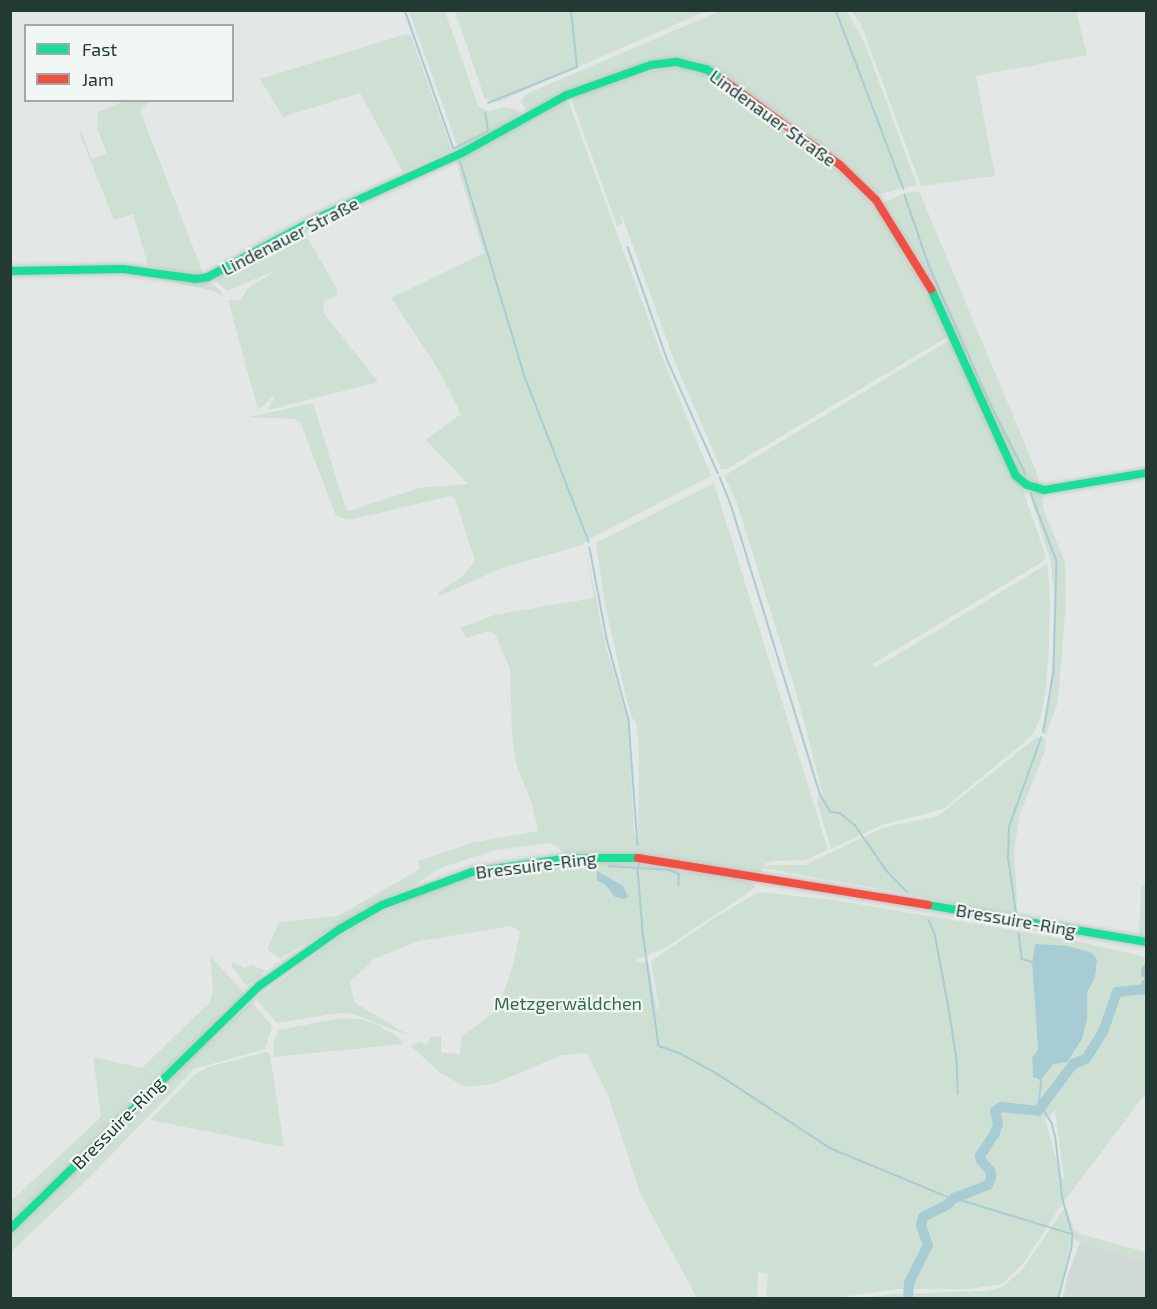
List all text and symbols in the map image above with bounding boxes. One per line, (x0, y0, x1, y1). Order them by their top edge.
legend (24, 24, 234, 102)
text: Fast (82, 38, 117, 60)
street label: Lindenauer Straße (705, 65, 841, 171)
text: Jam (82, 68, 114, 90)
street label: Lindenauer Straße (218, 192, 362, 280)
street label: Bressuire-Ring (474, 847, 598, 883)
street label: Bressuire-Ring (954, 899, 1078, 941)
park label: Metzgerwäldchen (494, 992, 642, 1014)
street label: Bressuire-Ring (67, 1072, 169, 1174)

